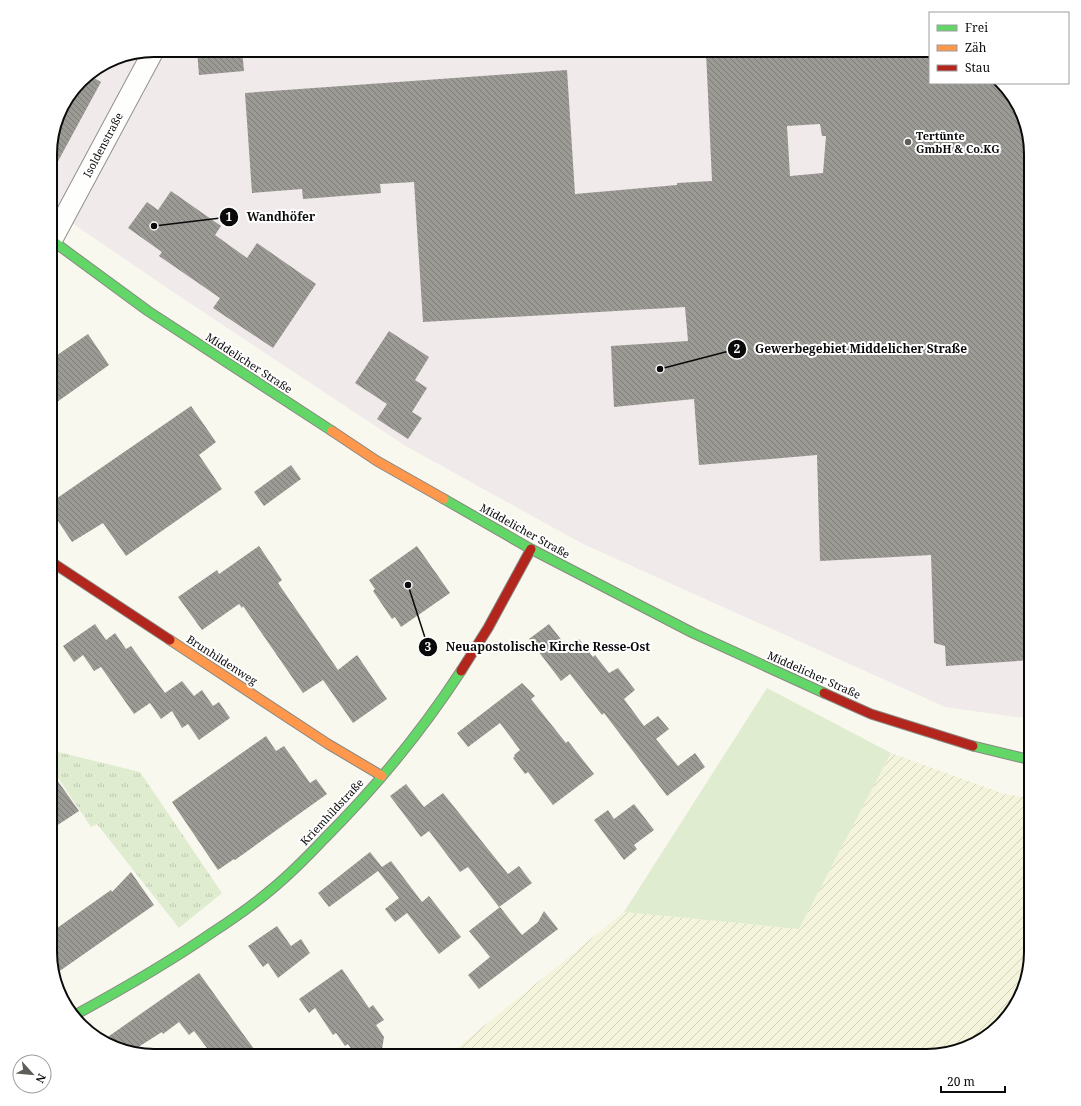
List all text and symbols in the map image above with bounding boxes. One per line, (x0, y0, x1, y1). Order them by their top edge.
legend (929, 12, 1069, 84)
text: Frei (965, 19, 988, 36)
text: Zäh (965, 39, 987, 56)
text: Stau (965, 59, 991, 76)
street label: Isoldenstraße (79, 110, 126, 180)
place label: Tertünte GmbH & Co.KG (916, 128, 1000, 156)
marker: Tertünte GmbH & Co.KG (903, 137, 913, 147)
callout: Wandhöfer (219, 205, 323, 229)
text: 1 (226, 208, 233, 225)
text: Wandhöfer (247, 208, 316, 225)
street label: Middelicher Straße (203, 329, 296, 396)
callout: Gewerbegebiet Middelicher Straße (727, 337, 975, 361)
text: 2 (734, 340, 741, 357)
text: Gewerbegebiet Middelicher Straße (755, 340, 967, 357)
street label: Middelicher Straße (478, 500, 573, 562)
street label: Brunhildenweg (184, 631, 261, 688)
callout: Neuapostolische Kirche Resse-Ost (418, 635, 659, 659)
text: 3 (425, 638, 432, 655)
text: Neuapostolische Kirche Resse-Ost (446, 638, 650, 655)
street label: Middelicher Straße (765, 647, 863, 702)
street label: Kriemhildstraße (297, 775, 367, 848)
north arrow (12, 1054, 52, 1094)
scale bar (941, 1068, 1005, 1094)
text: N (33, 1071, 50, 1086)
text: 20 m (947, 1073, 975, 1090)

